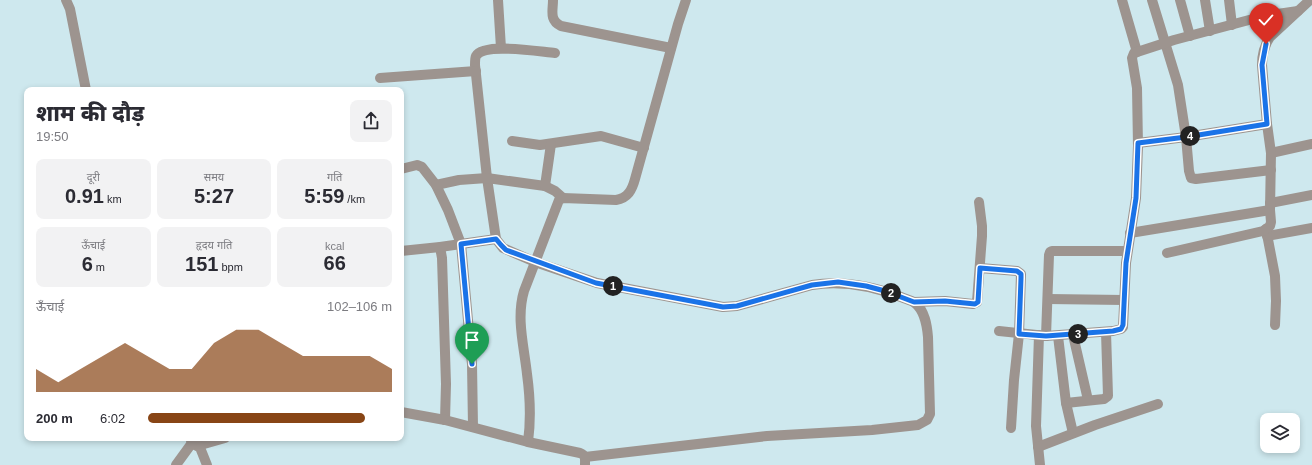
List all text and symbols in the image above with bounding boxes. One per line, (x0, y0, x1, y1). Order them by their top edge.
pin (1249, 3, 1283, 44)
icon: check (1255, 9, 1277, 31)
button: share (350, 100, 392, 142)
text: शाम की दौड़ (36, 101, 144, 126)
pin: 4 (1180, 126, 1200, 146)
text: 19:50 (36, 129, 69, 144)
text: 4 (1187, 130, 1193, 142)
text: दूरी (87, 171, 100, 183)
text: समय (204, 171, 224, 183)
text: गति (327, 171, 342, 183)
text: 0.91 (65, 185, 104, 207)
text: 5:27 (194, 185, 234, 207)
text: 5:59 (304, 185, 344, 207)
text: km (104, 193, 122, 205)
text: /km (344, 193, 365, 205)
text: ऊँचाई (81, 239, 105, 251)
text: हृदय गति (196, 239, 232, 251)
text: kcal (325, 240, 344, 252)
text: 66 (324, 252, 346, 274)
text: 6 (82, 253, 93, 275)
text: 151 (185, 253, 218, 275)
text: m (93, 261, 105, 273)
text: bpm (218, 261, 243, 273)
pin: 1 (603, 276, 623, 296)
text: 1 (610, 280, 616, 292)
pin: 2 (881, 283, 901, 303)
text: 2 (888, 287, 894, 299)
text: ऊँचाई (36, 299, 64, 314)
text: 102–106 m (327, 299, 392, 314)
pin (455, 323, 489, 364)
pin: 3 (1068, 324, 1088, 344)
text: 3 (1075, 328, 1081, 340)
icon: arrive (461, 329, 483, 351)
text: 200 m (36, 411, 73, 426)
text: 6:02 (100, 411, 125, 426)
map controls (1260, 413, 1300, 453)
button: layers (1260, 413, 1300, 453)

